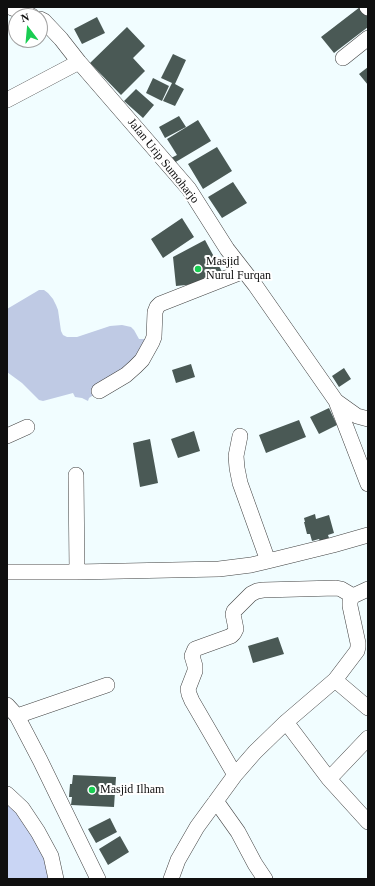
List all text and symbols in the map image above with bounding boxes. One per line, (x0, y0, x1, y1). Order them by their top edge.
north arrow (8, 8, 48, 48)
text: N (19, 11, 30, 24)
street label: Jalan Urip Sumoharjo (124, 116, 202, 206)
place label: Masjid Nurul Furqan (206, 255, 271, 283)
marker: Masjid Nurul Furqan (193, 264, 203, 274)
place label: Masjid Ilham (100, 783, 164, 797)
marker: Masjid Ilham (87, 785, 97, 795)

